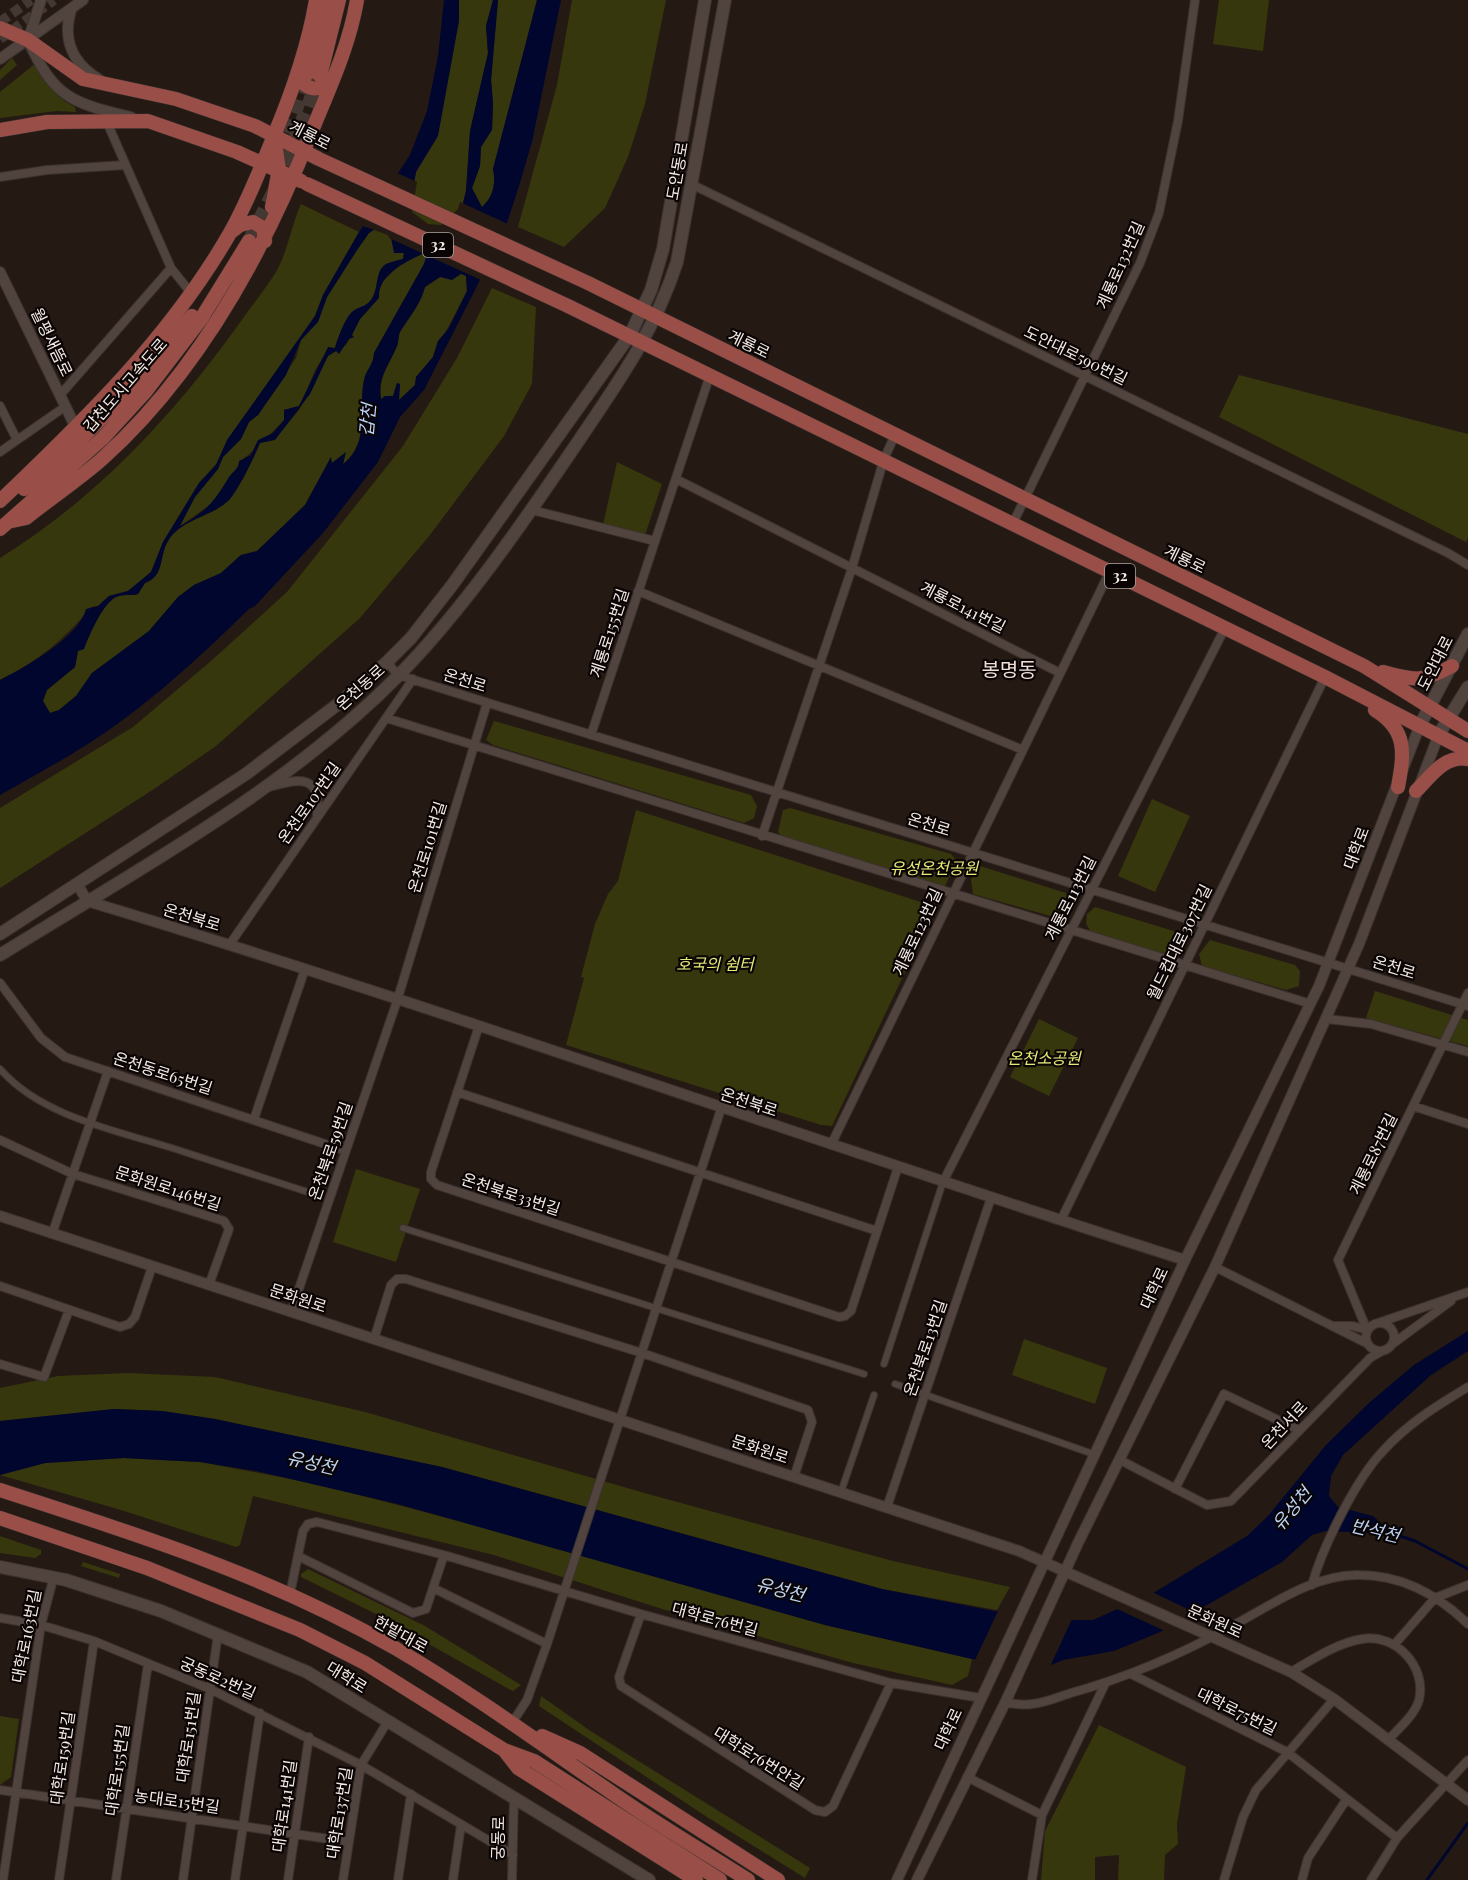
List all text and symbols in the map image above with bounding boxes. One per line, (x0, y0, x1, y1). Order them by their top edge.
street label: 계룡로 (286, 115, 335, 154)
street label: 도안동로 (661, 140, 692, 202)
street label: 계룡로132번길 (1091, 218, 1148, 312)
road number: 32 (423, 233, 453, 257)
street label: 월평새뜸로 (27, 304, 78, 380)
street label: 도안대로590번길 (1021, 320, 1131, 389)
street label: 계룡로 (725, 324, 774, 363)
street label: 갑천도시고속도로 (78, 333, 171, 436)
water label: 갑천 (354, 400, 381, 437)
street label: 계룡로 (1161, 539, 1210, 578)
road number: 32 (1105, 564, 1135, 588)
street label: 계룡로141번길 (917, 576, 1010, 637)
street label: 계룡로155번길 (584, 586, 633, 680)
street label: 도안대로 (1412, 632, 1457, 694)
district label: 봉명동 (981, 655, 1037, 682)
street label: 온천동로 (331, 659, 389, 714)
street label: 온천로 (441, 663, 490, 696)
street label: 온천로107번길 (273, 758, 345, 848)
street label: 온천로101번길 (403, 798, 450, 895)
street label: 온천로 (905, 807, 954, 840)
street label: 대학로 (1338, 823, 1373, 872)
street label: 계룡로113번길 (1039, 852, 1100, 944)
park label: 유성온천공원 (890, 857, 979, 878)
street label: 월드컵대로307번길 (1141, 880, 1216, 1003)
street label: 계룡로123번길 (887, 885, 946, 979)
street label: 온천북로 (161, 898, 224, 935)
street label: 온천로 (1370, 950, 1419, 983)
park label: 호국의 쉼터 (676, 953, 756, 974)
street label: 온천동로65번길 (111, 1047, 215, 1098)
park label: 온천소공원 (1007, 1047, 1082, 1068)
street label: 온천북로 (718, 1082, 781, 1121)
street label: 온천북로59번길 (303, 1099, 356, 1203)
street label: 계룡로87번길 (1344, 1109, 1401, 1198)
street label: 문화원로146번길 (112, 1160, 224, 1215)
street label: 온천북로33번길 (459, 1168, 563, 1219)
street label: 대학로 (1135, 1263, 1173, 1312)
street label: 문화원로 (267, 1278, 330, 1317)
street label: 온천북로13번길 (898, 1297, 951, 1399)
street label: 온천서로 (1256, 1396, 1312, 1453)
street label: 문화원로 (729, 1429, 792, 1468)
water label: 유성천 (284, 1445, 341, 1480)
water label: 유성천 (1266, 1480, 1318, 1535)
water label: 반석천 (1348, 1513, 1405, 1548)
water label: 유성천 (753, 1571, 810, 1607)
street label: 대학로163번길 (6, 1587, 45, 1685)
street label: 대학로76번길 (670, 1597, 761, 1640)
street label: 문화원로 (1184, 1599, 1247, 1642)
street label: 한밭대로 (370, 1610, 432, 1657)
street label: 궁동로2번길 (177, 1651, 260, 1704)
street label: 대학로 (323, 1656, 372, 1697)
street label: 대학로75번길 (1194, 1682, 1281, 1739)
street label: 대학로151번길 (171, 1690, 204, 1784)
street label: 대학로 (929, 1704, 967, 1753)
street label: 대학로159번길 (45, 1710, 78, 1806)
street label: 대학로76번안길 (710, 1721, 809, 1794)
street label: 대학로155번길 (100, 1723, 133, 1817)
street label: 대학로141번길 (267, 1758, 300, 1854)
street label: 대학로137번길 (321, 1765, 356, 1860)
street label: 농대로15번길 (133, 1784, 221, 1817)
street label: 궁동로 (487, 1815, 508, 1860)

